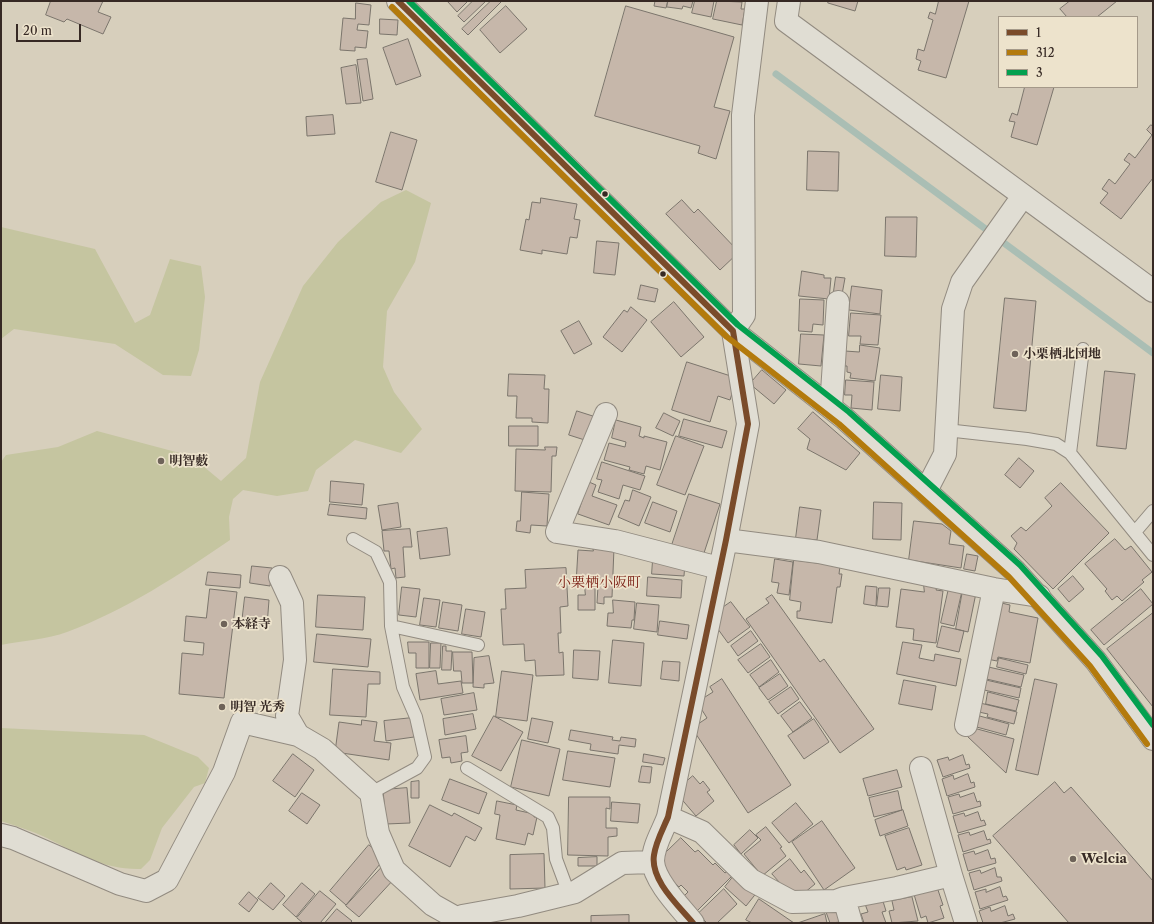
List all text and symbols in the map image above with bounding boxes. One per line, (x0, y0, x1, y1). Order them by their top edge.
scale bar (18, 16, 83, 42)
legend (998, 16, 1138, 88)
text: 20 m (23, 23, 52, 38)
text: 1 (1036, 25, 1041, 40)
text: 312 (1036, 45, 1055, 60)
text: 3 (1036, 65, 1043, 80)
unlabelled marker (600, 189, 610, 199)
unlabelled marker (658, 269, 668, 279)
place label: 小栗栖北団地 (1023, 346, 1101, 362)
marker: 小栗栖北団地 (1010, 349, 1020, 359)
place label: 明智藪 (169, 453, 208, 469)
marker: 明智藪 (156, 456, 166, 466)
district label: 小栗栖小阪町 (557, 575, 641, 591)
place label: 本経寺 (232, 616, 271, 632)
marker: 本経寺 (219, 619, 229, 629)
place label: 明智 光秀 (230, 699, 285, 715)
marker: 明智 光秀 (217, 702, 227, 712)
place label: Welcia (1081, 851, 1127, 867)
marker: Welcia (1068, 854, 1078, 864)

